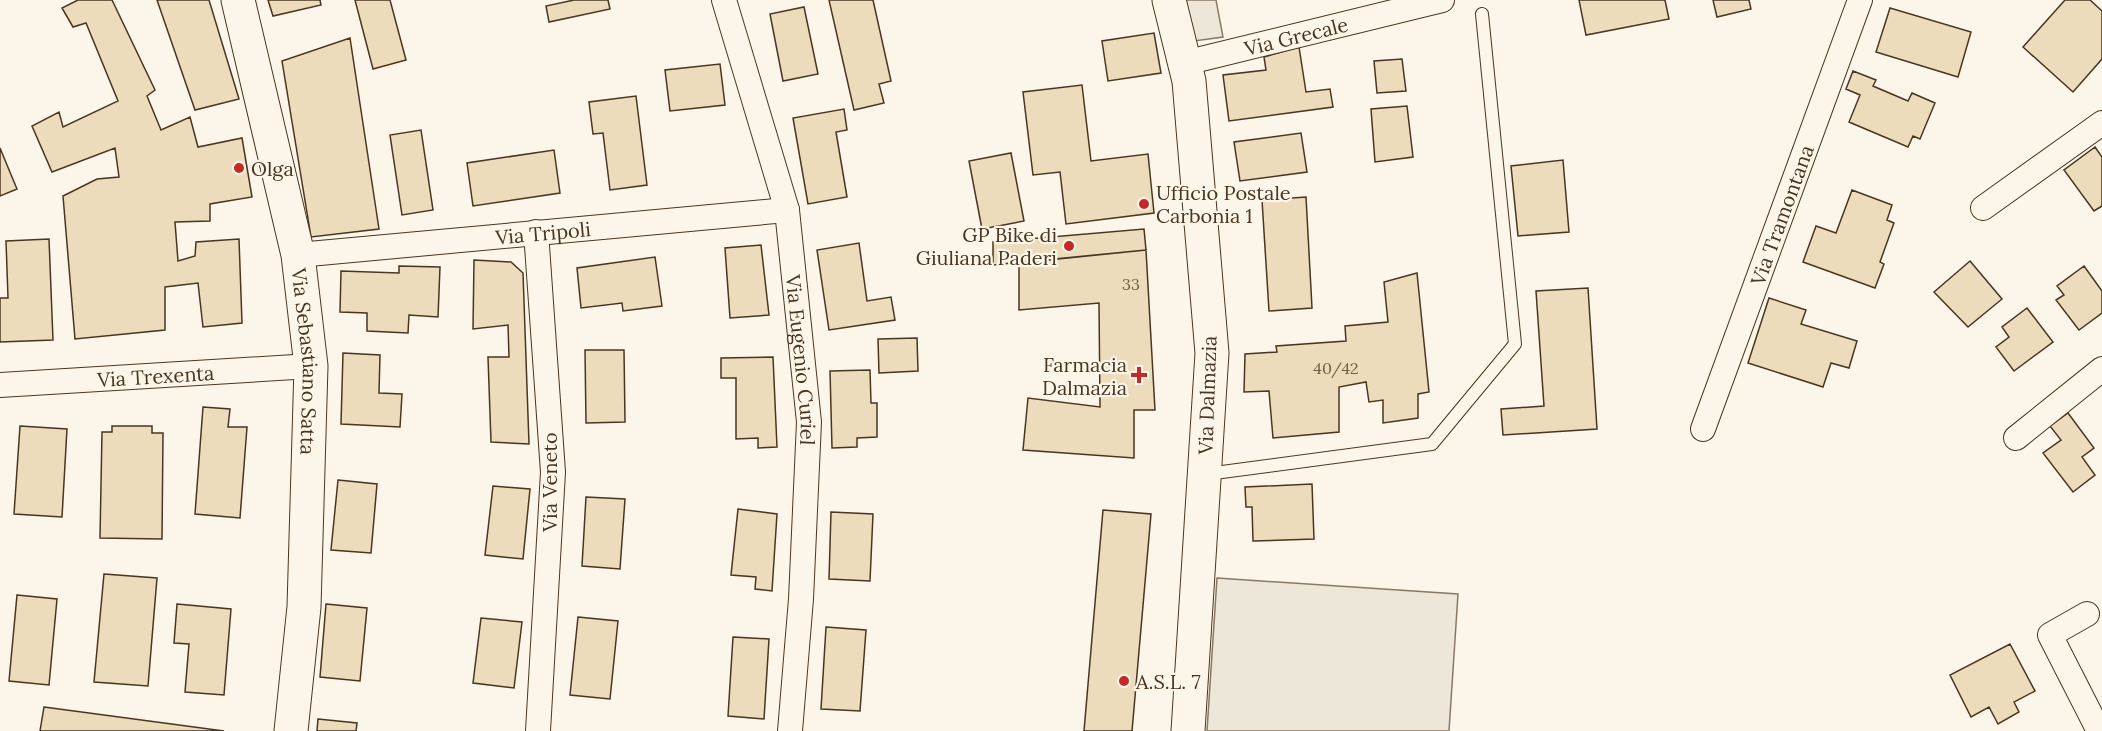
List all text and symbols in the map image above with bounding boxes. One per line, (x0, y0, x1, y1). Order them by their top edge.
street label: Via Grecale (1241, 11, 1351, 61)
street label: Via Tramontana (1744, 141, 1818, 289)
place label: Olga (251, 156, 294, 181)
marker: Olga (232, 161, 246, 175)
place label: Ufficio Postale Carbonia 1 (1156, 180, 1291, 228)
marker: Ufficio Postale Carbonia 1 (1137, 197, 1151, 211)
street label: Via Tripoli (493, 216, 592, 249)
place label: GP Bike di Giuliana Paderi (916, 222, 1057, 270)
marker: GP Bike di Giuliana Paderi (1062, 239, 1076, 253)
street label: Via Sebastiano Satta (287, 266, 324, 455)
street label: Via Eugenio Curiel (781, 272, 822, 446)
house number: 33 (1122, 274, 1140, 294)
street label: Via Dalmazia (1192, 335, 1222, 456)
place label: Farmacia Dalmazia (1042, 352, 1127, 400)
house number: 40/42 (1313, 358, 1359, 379)
street label: Via Trexenta (95, 359, 215, 392)
marker: Farmacia Dalmazia (1132, 368, 1146, 382)
street label: Via Veneto (537, 432, 562, 533)
place label: A.S.L. 7 (1135, 669, 1201, 694)
marker: A.S.L. 7 (1117, 674, 1131, 688)

